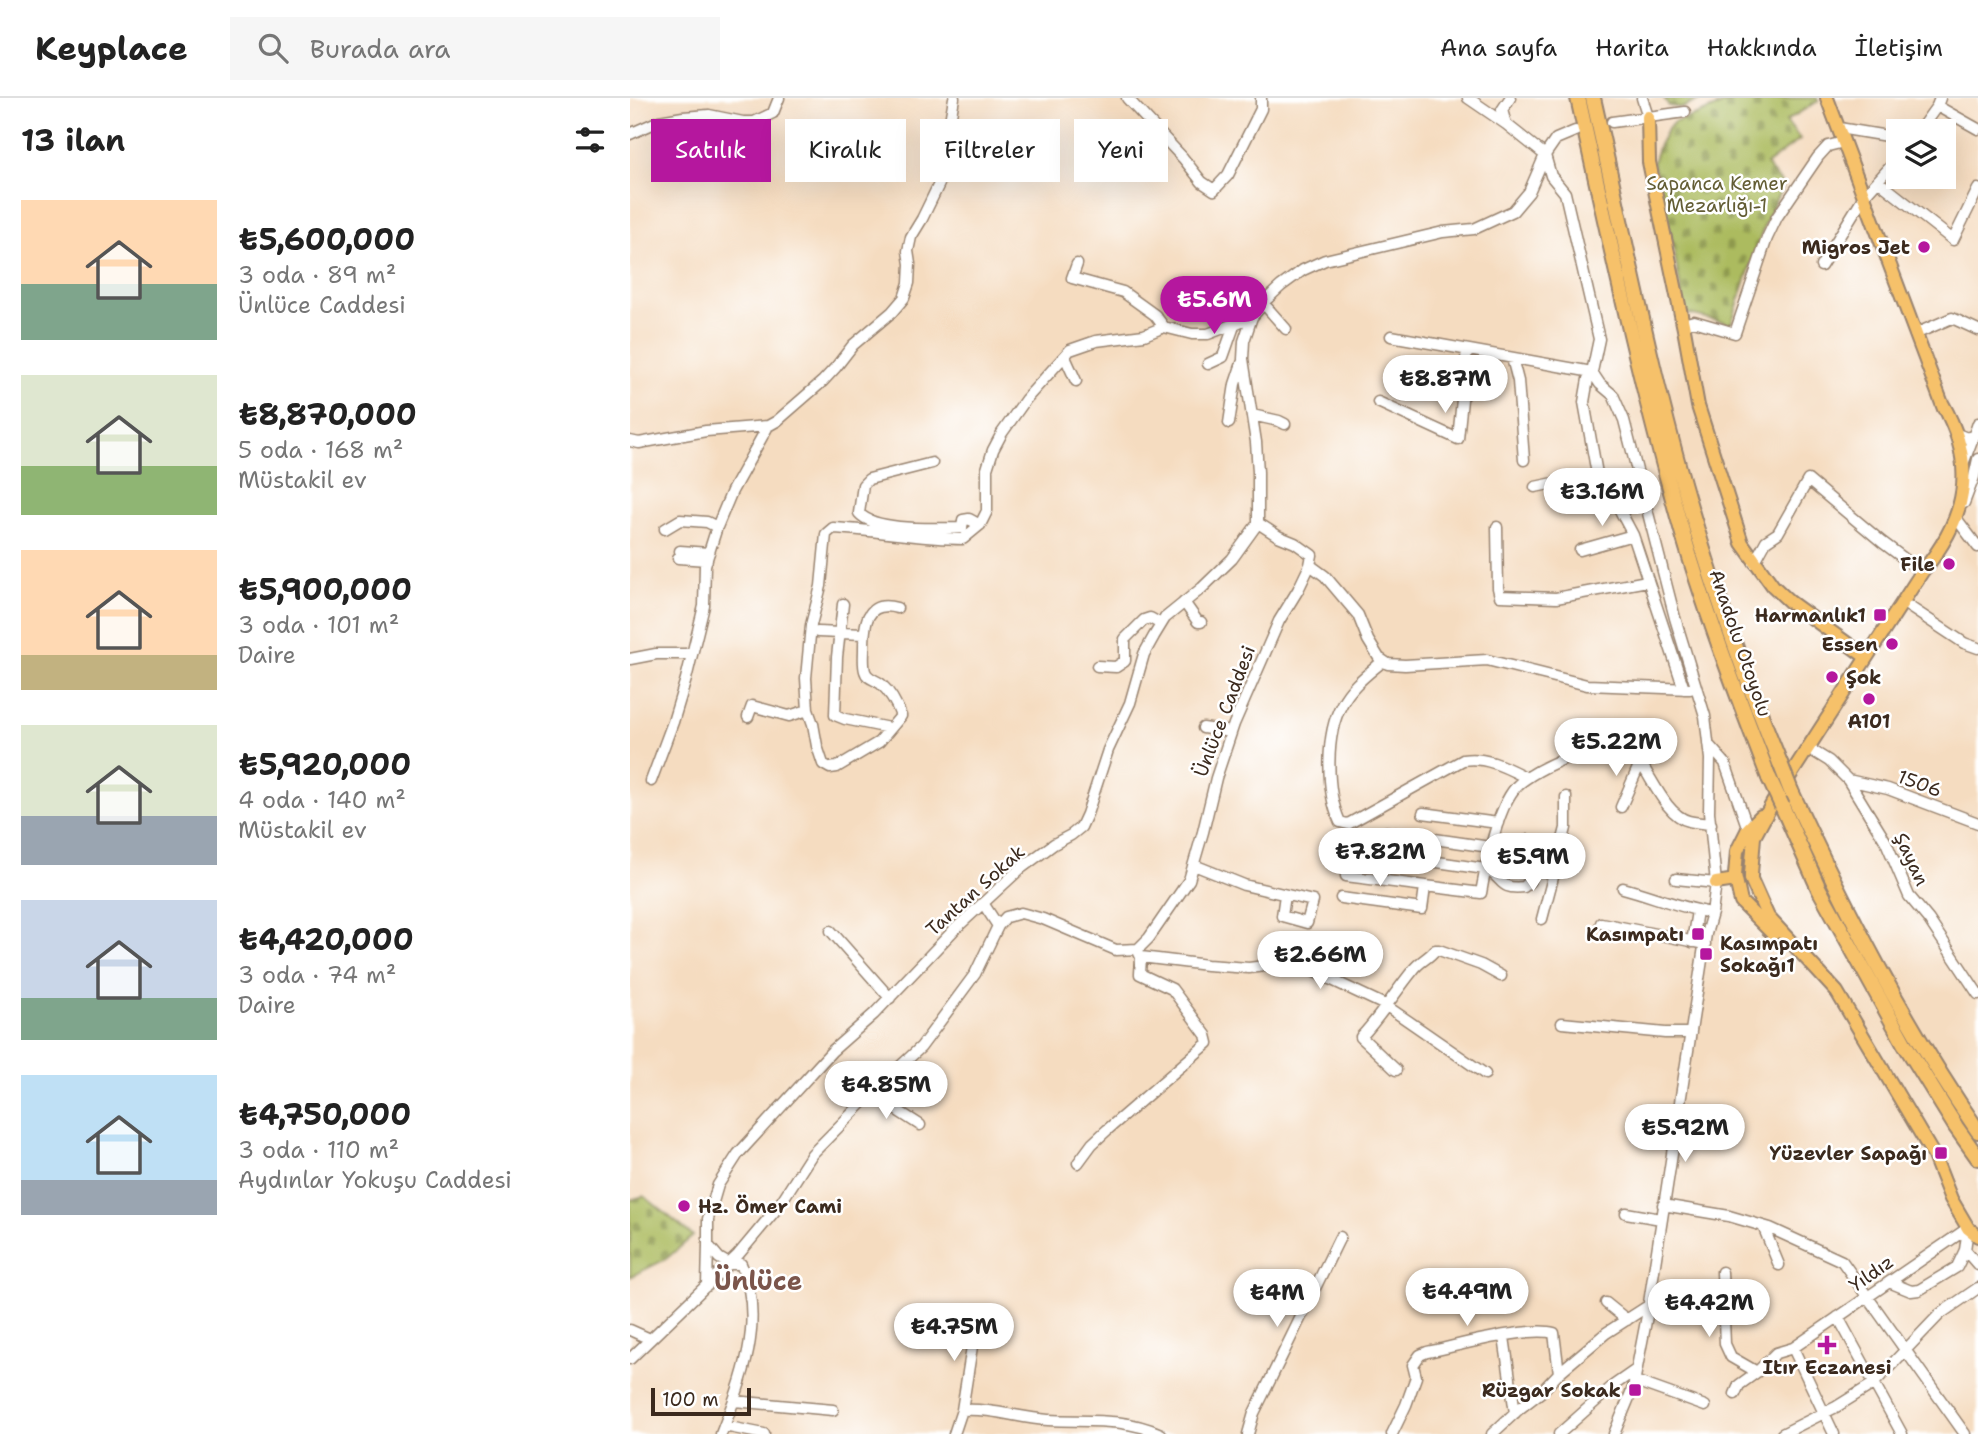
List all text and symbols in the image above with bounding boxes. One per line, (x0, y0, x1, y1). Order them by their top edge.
search box (230, 17, 720, 80)
text: Keyplace (35, 26, 188, 71)
icon: search (254, 29, 292, 67)
text: Burada ara (310, 31, 450, 66)
text: Ana sayfa (1440, 32, 1557, 64)
text: Harita (1595, 32, 1669, 64)
text: Hakkında (1707, 32, 1817, 64)
text: İletişim (1855, 32, 1943, 64)
chip: Satılık (651, 119, 771, 182)
chip: Kiralık (785, 119, 906, 182)
chip: Filtreler (920, 119, 1060, 182)
chip: Yeni (1074, 119, 1168, 182)
map controls (1886, 119, 1956, 189)
button: layers (1886, 119, 1956, 189)
text: 13 ilan (21, 120, 125, 161)
icon: filters (571, 121, 609, 159)
park label: Sapanca Kemer Mezarlığı-1 (1646, 171, 1788, 218)
text: ₺5,600,000 (238, 219, 415, 260)
icon: home (77, 228, 161, 312)
place label: Migros Jet (1802, 235, 1910, 260)
marker: Migros Jet (1916, 239, 1932, 255)
text: 3 oda · 89 m² (238, 260, 396, 290)
pin: ₺5.6M (1165, 276, 1263, 336)
text: ₺5.6M (1176, 284, 1252, 314)
text: Ünlüce Caddesi (238, 290, 406, 320)
pin: ₺8.87M (1388, 356, 1502, 415)
text: ₺8.87M (1399, 363, 1491, 393)
text: ₺8,870,000 (238, 394, 417, 435)
icon: home (77, 403, 161, 487)
text: 5 oda · 168 m² (238, 435, 403, 465)
text: Müstakil ev (238, 465, 367, 495)
pin: ₺3.16M (1545, 468, 1659, 528)
text: ₺3.16M (1560, 476, 1644, 506)
place label: File (1900, 552, 1935, 577)
marker: File (1941, 556, 1957, 572)
street label: Anadolu Otoyolu (1704, 566, 1777, 720)
text: ₺5,900,000 (238, 569, 412, 610)
icon: home (77, 578, 161, 662)
place label: Harmanlık1 (1755, 603, 1866, 628)
marker: Harmanlık1 (1872, 607, 1888, 623)
text: 3 oda · 101 m² (238, 610, 399, 640)
place label: Essen (1821, 632, 1878, 657)
marker: Essen (1884, 636, 1900, 652)
text: Daire (238, 640, 296, 670)
street label: Ünlüce Caddesi (1188, 642, 1261, 780)
place label: Şok (1846, 665, 1881, 690)
marker: Şok (1824, 669, 1840, 685)
marker: A101 (1861, 691, 1877, 707)
place label: A101 (1848, 709, 1890, 734)
pin: ₺5.22M (1559, 718, 1673, 778)
text: ₺5.22M (1570, 726, 1662, 756)
text: ₺5,920,000 (238, 744, 411, 785)
icon: home (77, 753, 161, 837)
street label: 1506 (1894, 764, 1945, 803)
text: 4 oda · 140 m² (238, 785, 406, 815)
text: Müstakil ev (238, 815, 367, 845)
pin: ₺7.82M (1323, 828, 1437, 888)
street label: Şayan (1888, 829, 1935, 890)
pin: ₺5.9M (1484, 834, 1582, 893)
text: ₺7.82M (1334, 836, 1426, 866)
street label: Tantan Sokak (920, 839, 1030, 942)
text: ₺5.9M (1497, 841, 1569, 871)
text: ₺4,420,000 (238, 919, 414, 960)
place label: Kasımpatı (1586, 922, 1684, 947)
marker: Kasımpatı (1690, 926, 1706, 942)
icon: home (77, 928, 161, 1012)
place label: Kasımpatı Sokağı1 (1720, 931, 1818, 978)
pin: ₺2.66M (1263, 932, 1377, 991)
text: ₺2.66M (1273, 939, 1367, 969)
marker: Kasımpatı Sokağı1 (1698, 946, 1714, 962)
text: 3 oda · 74 m² (238, 960, 396, 990)
text: Daire (238, 990, 296, 1020)
pin: ₺4.85M (829, 1062, 943, 1121)
text: ₺4.85M (841, 1069, 931, 1099)
text: ₺4,750,000 (238, 1094, 411, 1135)
icon: home (77, 1103, 161, 1187)
pin: ₺5.92M (1628, 1104, 1742, 1164)
text: ₺5.92M (1641, 1112, 1729, 1142)
text: 3 oda · 110 m² (238, 1135, 399, 1165)
place label: Yüzevler Sapağı (1769, 1141, 1927, 1166)
marker: Yüzevler Sapağı (1933, 1145, 1949, 1161)
text: Aydınlar Yokuşu Caddesi (238, 1165, 512, 1195)
place label: Hz. Ömer Cami (698, 1194, 842, 1219)
marker: Hz. Ömer Cami (676, 1198, 692, 1214)
street label: Yıldız (1844, 1249, 1898, 1298)
district label: Ünlüce (714, 1263, 802, 1298)
pin: ₺4.49M (1410, 1268, 1524, 1328)
pin: ₺4M (1243, 1270, 1311, 1329)
text: ₺4.49M (1422, 1276, 1512, 1306)
text: ₺4M (1249, 1277, 1305, 1307)
pin: ₺4.42M (1652, 1280, 1766, 1339)
text: ₺4.42M (1664, 1287, 1754, 1317)
pin: ₺4.75M (897, 1304, 1011, 1363)
text: ₺4.75M (910, 1311, 998, 1341)
marker: Itır Eczanesi (1819, 1337, 1835, 1353)
place label: Itır Eczanesi (1762, 1355, 1892, 1380)
place label: Rüzgar Sokak (1482, 1378, 1621, 1403)
marker: Rüzgar Sokak (1627, 1382, 1643, 1398)
scale bar (651, 1385, 751, 1417)
text: 100 m (662, 1387, 719, 1412)

